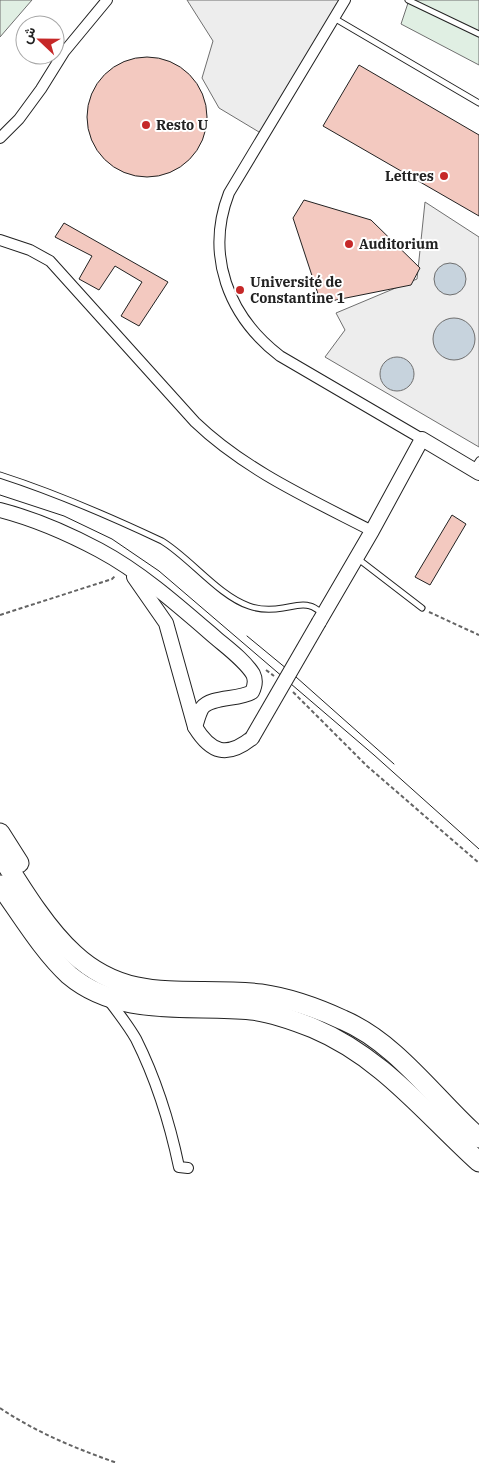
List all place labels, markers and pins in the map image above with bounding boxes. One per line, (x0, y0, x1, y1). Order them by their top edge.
place label: Resto U (156, 116, 208, 134)
marker: Resto U (140, 119, 152, 131)
place label: Lettres (385, 167, 434, 185)
marker: Lettres (438, 170, 450, 182)
place label: Auditorium (359, 235, 439, 253)
marker: Auditorium (343, 238, 355, 250)
place label: Université de Constantine 1 (250, 273, 345, 307)
marker: Université de Constantine 1 (234, 284, 246, 296)

